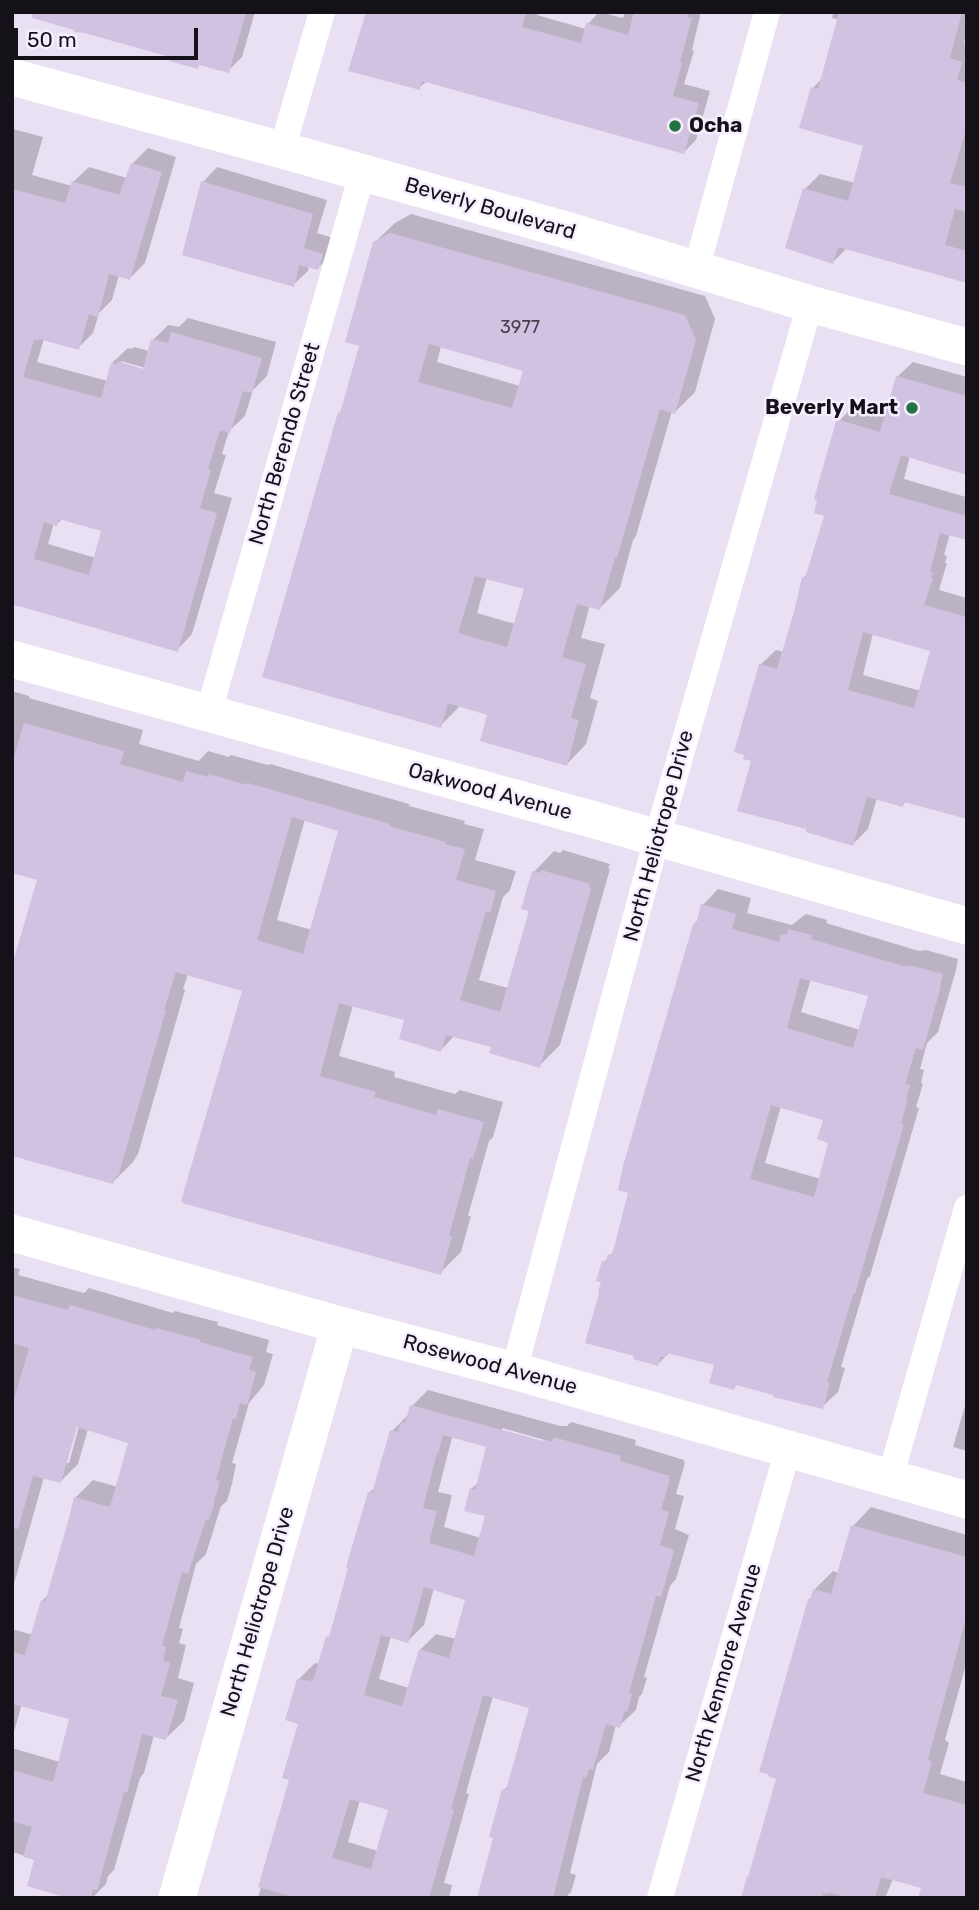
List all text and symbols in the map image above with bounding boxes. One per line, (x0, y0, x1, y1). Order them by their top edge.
scale bar (18, 14, 201, 58)
text: 50 m (27, 27, 77, 52)
place label: Ocha (689, 113, 742, 139)
marker: Ocha (667, 118, 683, 134)
street label: Beverly Boulevard (402, 173, 578, 245)
house number: 3977 (500, 317, 540, 339)
street label: North Berendo Street (244, 340, 326, 548)
place label: Beverly Mart (765, 395, 898, 421)
marker: Beverly Mart (904, 400, 920, 416)
street label: North Heliotrope Drive (619, 728, 699, 944)
street label: Oakwood Avenue (405, 758, 575, 826)
street label: Rosewood Avenue (400, 1330, 580, 1400)
street label: North Heliotrope Drive (216, 1504, 300, 1720)
street label: North Kenmore Avenue (681, 1561, 767, 1785)

